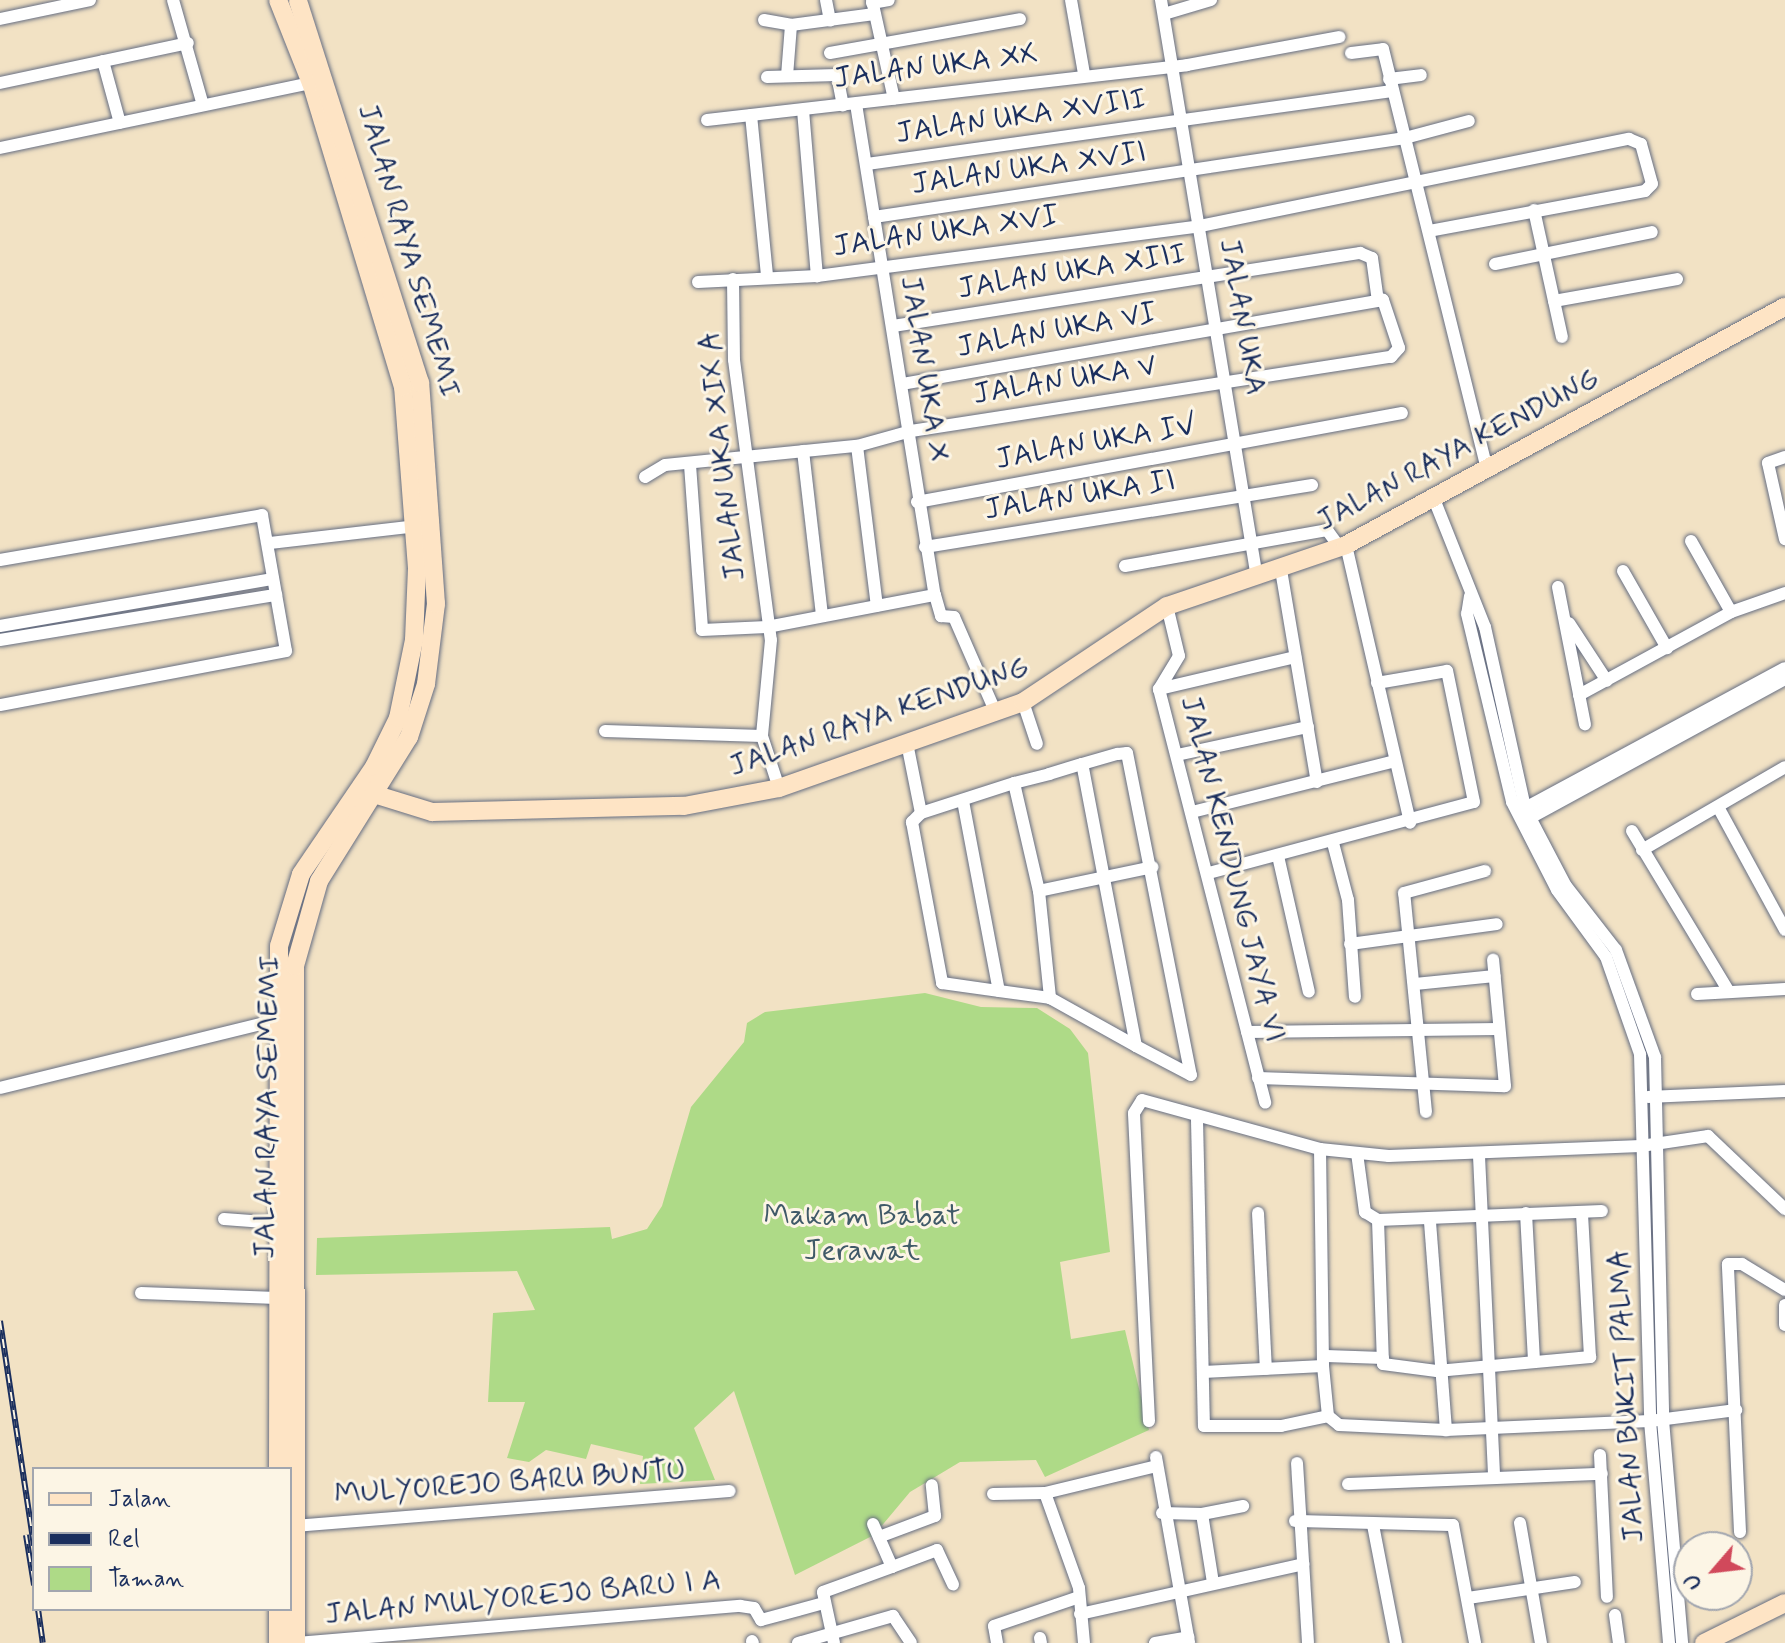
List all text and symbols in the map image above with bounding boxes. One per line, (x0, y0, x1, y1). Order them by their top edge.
street label: JALAN UKA XX (831, 36, 1041, 98)
street label: JALAN UKA XVIII (896, 82, 1146, 152)
street label: JALAN RAYA SEMEMI (350, 104, 466, 398)
street label: JALAN UKA XVII (909, 135, 1149, 203)
street label: JALAN UKA XVI (835, 199, 1057, 265)
street label: JALAN UKA XIII (957, 236, 1187, 308)
street label: JALAN UKA (1210, 236, 1274, 398)
street label: JALAN UKA X (892, 274, 956, 464)
street label: JALAN UKA VI (955, 296, 1159, 366)
street label: JALAN UKA XIX A (692, 329, 754, 583)
street label: JALAN UKA V (970, 349, 1160, 413)
street label: JALAN RAYA KENDUNG (1310, 360, 1606, 540)
street label: JALAN UKA IV (993, 408, 1199, 478)
street label: JALAN UKA II (978, 463, 1182, 529)
street label: JALAN RAYA KENDUNG (723, 648, 1035, 786)
street label: JALAN KENDUNG JAYA VI (1171, 690, 1293, 1048)
street label: JALAN RAYA SEMEMI (247, 959, 289, 1255)
park label: Makam Babat Jerawat (765, 1198, 959, 1268)
street label: JALAN BUKIT PALMA (1601, 1247, 1653, 1545)
street label: MULYOREJO BARU BUNTU (331, 1453, 689, 1513)
legend (32, 1467, 292, 1611)
text: Jalan (108, 1484, 171, 1515)
text: Rel (108, 1524, 140, 1555)
north arrow (1673, 1531, 1753, 1611)
street label: JALAN MULYOREJO BARU I A (322, 1563, 724, 1633)
text: Taman (108, 1564, 184, 1595)
text: U (1678, 1568, 1709, 1594)

